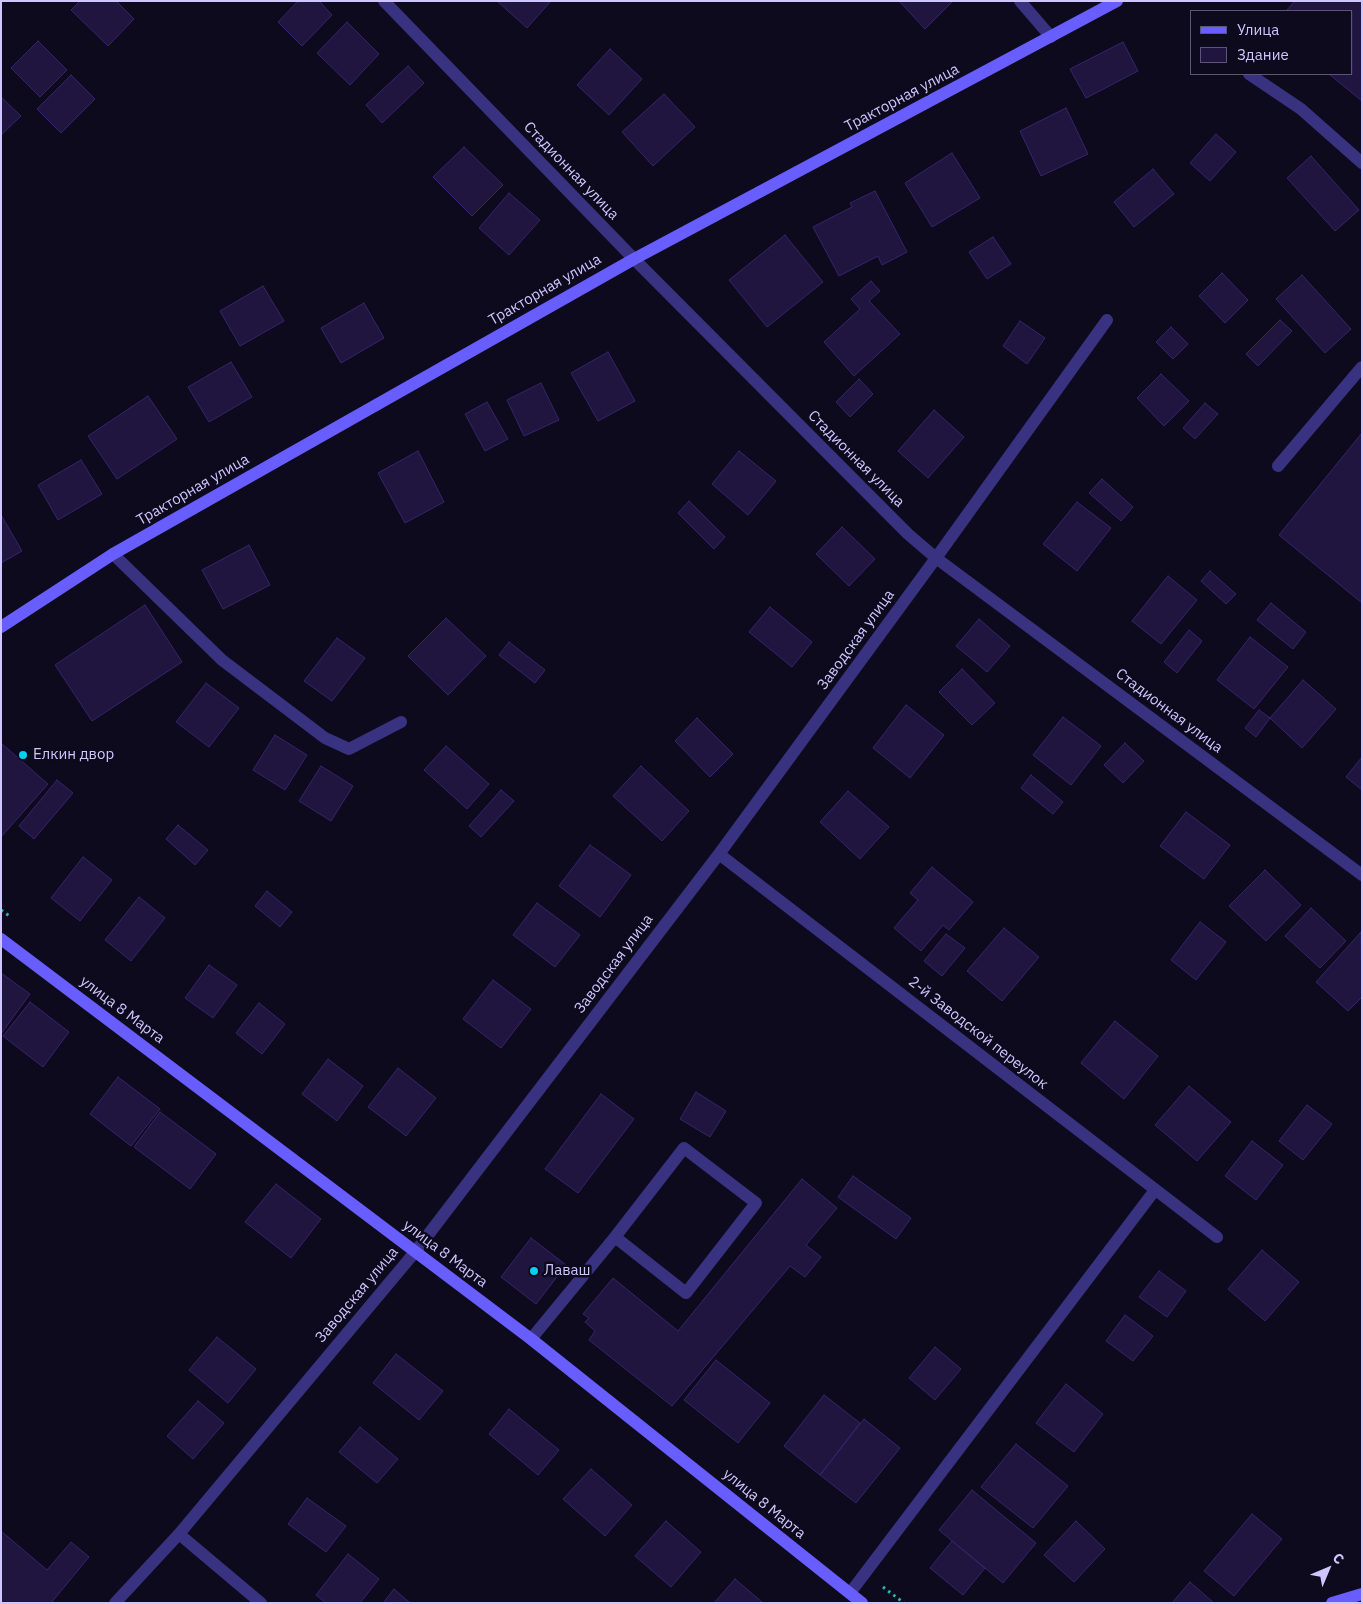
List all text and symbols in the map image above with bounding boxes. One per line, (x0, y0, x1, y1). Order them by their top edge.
legend (1190, 10, 1353, 75)
text: Улица (1237, 20, 1279, 39)
text: Здание (1237, 45, 1289, 64)
street label: Тракторная улица (842, 60, 962, 136)
street label: Стадионная улица (520, 118, 622, 224)
street label: Тракторная улица (486, 251, 604, 329)
street label: Стадионная улица (804, 407, 908, 511)
street label: Тракторная улица (134, 451, 252, 529)
street label: Заводская улица (814, 586, 898, 694)
street label: Стадионная улица (1112, 665, 1226, 757)
place label: Елкин двор (33, 746, 114, 764)
marker: Елкин двор (17, 749, 29, 761)
street label: Заводская улица (571, 911, 657, 1017)
street label: улица 8 Марта (76, 972, 168, 1048)
street label: 2-й Заводской переулок (905, 973, 1051, 1093)
street label: улица 8 Марта (399, 1216, 491, 1292)
street label: Заводская улица (312, 1243, 402, 1347)
place label: Лаваш (544, 1262, 591, 1280)
marker: Лаваш (528, 1265, 540, 1277)
street label: улица 8 Марта (719, 1465, 809, 1543)
north arrow (1303, 1544, 1353, 1594)
text: С (1329, 1549, 1348, 1568)

